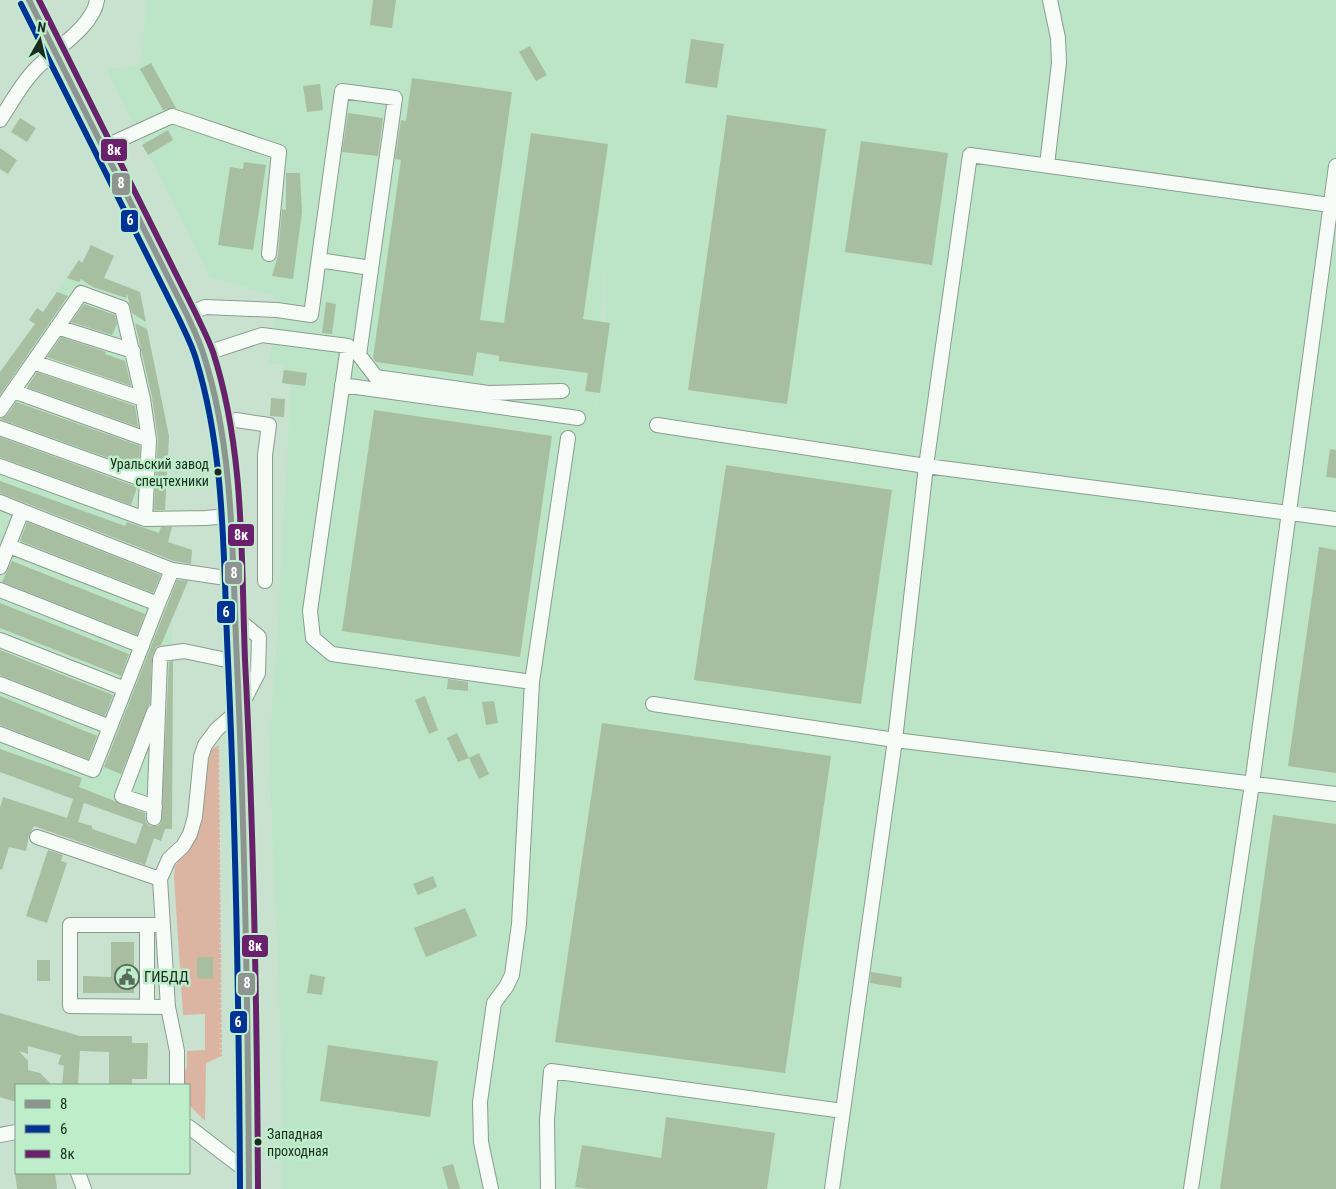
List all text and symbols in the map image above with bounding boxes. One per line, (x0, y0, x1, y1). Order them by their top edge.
north arrow (15, 15, 65, 65)
text: N (36, 19, 47, 36)
line badge: 8к (100, 138, 128, 162)
text: 8к (107, 142, 121, 158)
line badge: 8 (111, 172, 131, 196)
text: 8 (117, 175, 125, 191)
line badge: 6 (120, 209, 139, 233)
text: 6 (126, 212, 134, 228)
place label: Уральский завод спецтехники (110, 456, 209, 489)
marker: Уральский завод спецтехники (213, 467, 223, 477)
line badge: 8к (227, 523, 255, 547)
text: 8к (234, 527, 248, 543)
line badge: 8 (224, 561, 243, 585)
text: 8 (230, 565, 238, 581)
line badge: 6 (216, 600, 236, 624)
text: 6 (222, 604, 230, 620)
line badge: 8к (241, 934, 269, 958)
text: 8к (248, 938, 262, 954)
public building icon: ГИБДД (114, 964, 140, 990)
place label: ГИБДД (144, 968, 189, 986)
line badge: 8 (237, 972, 256, 996)
text: 8 (243, 975, 251, 991)
line badge: 6 (229, 1010, 248, 1034)
text: 6 (234, 1014, 242, 1030)
legend (15, 1084, 190, 1174)
text: 8 (60, 1095, 67, 1113)
text: 6 (60, 1120, 67, 1138)
place label: Западная проходная (267, 1126, 329, 1159)
marker: Западная проходная (253, 1137, 263, 1147)
text: 8к (60, 1145, 75, 1163)

